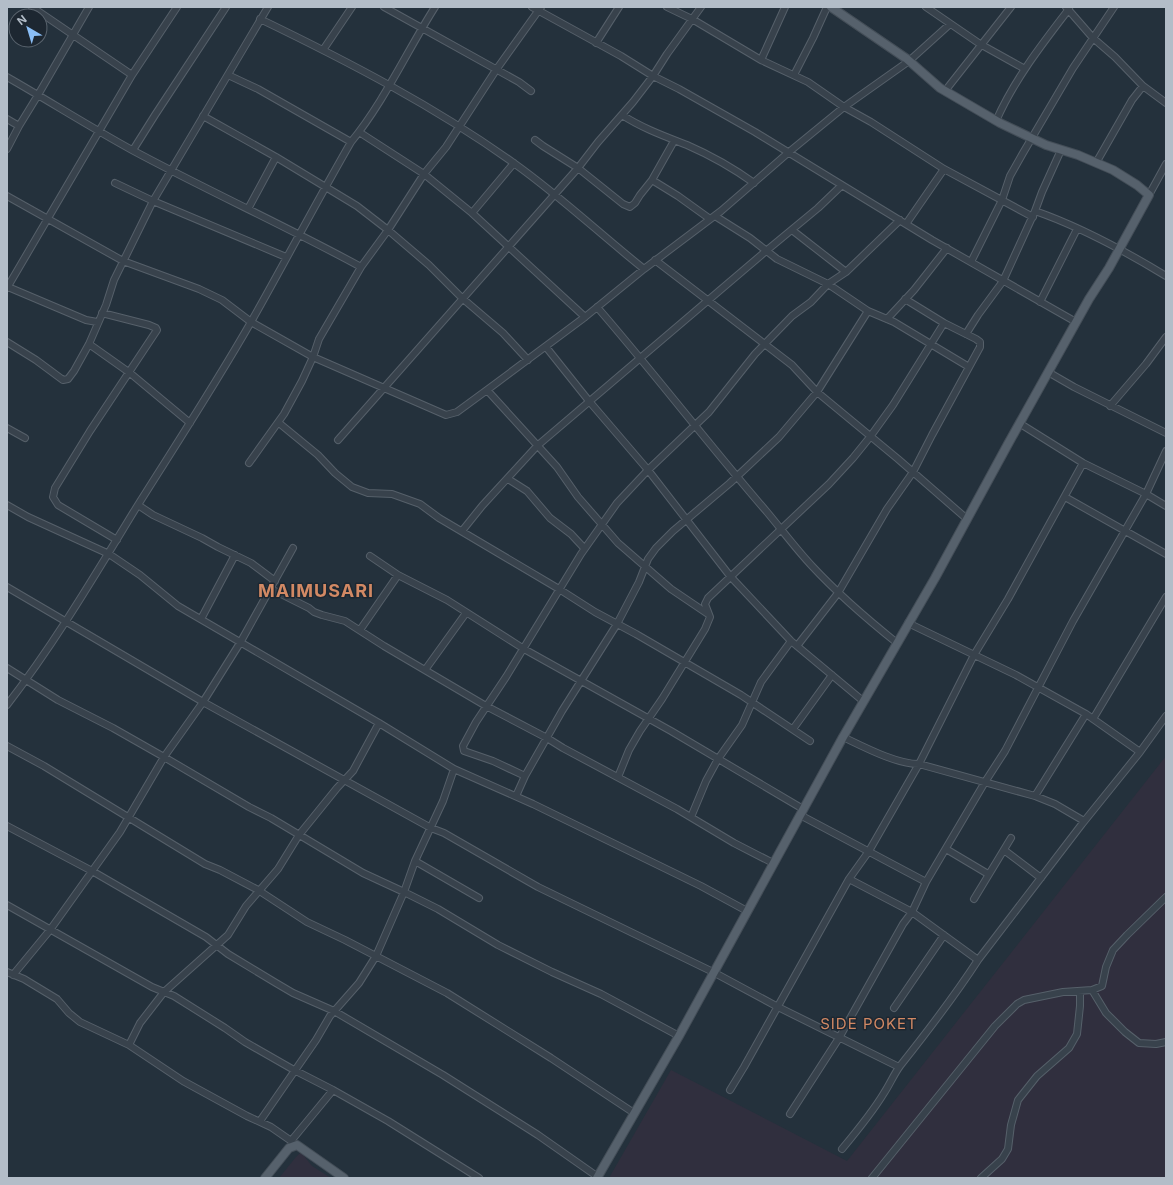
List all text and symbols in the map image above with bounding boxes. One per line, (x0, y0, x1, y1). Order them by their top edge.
north arrow (8, 8, 48, 48)
text: N (14, 12, 29, 28)
district label: MAIMUSARI (258, 580, 374, 601)
district label: SIDE POKET (820, 1014, 918, 1033)

